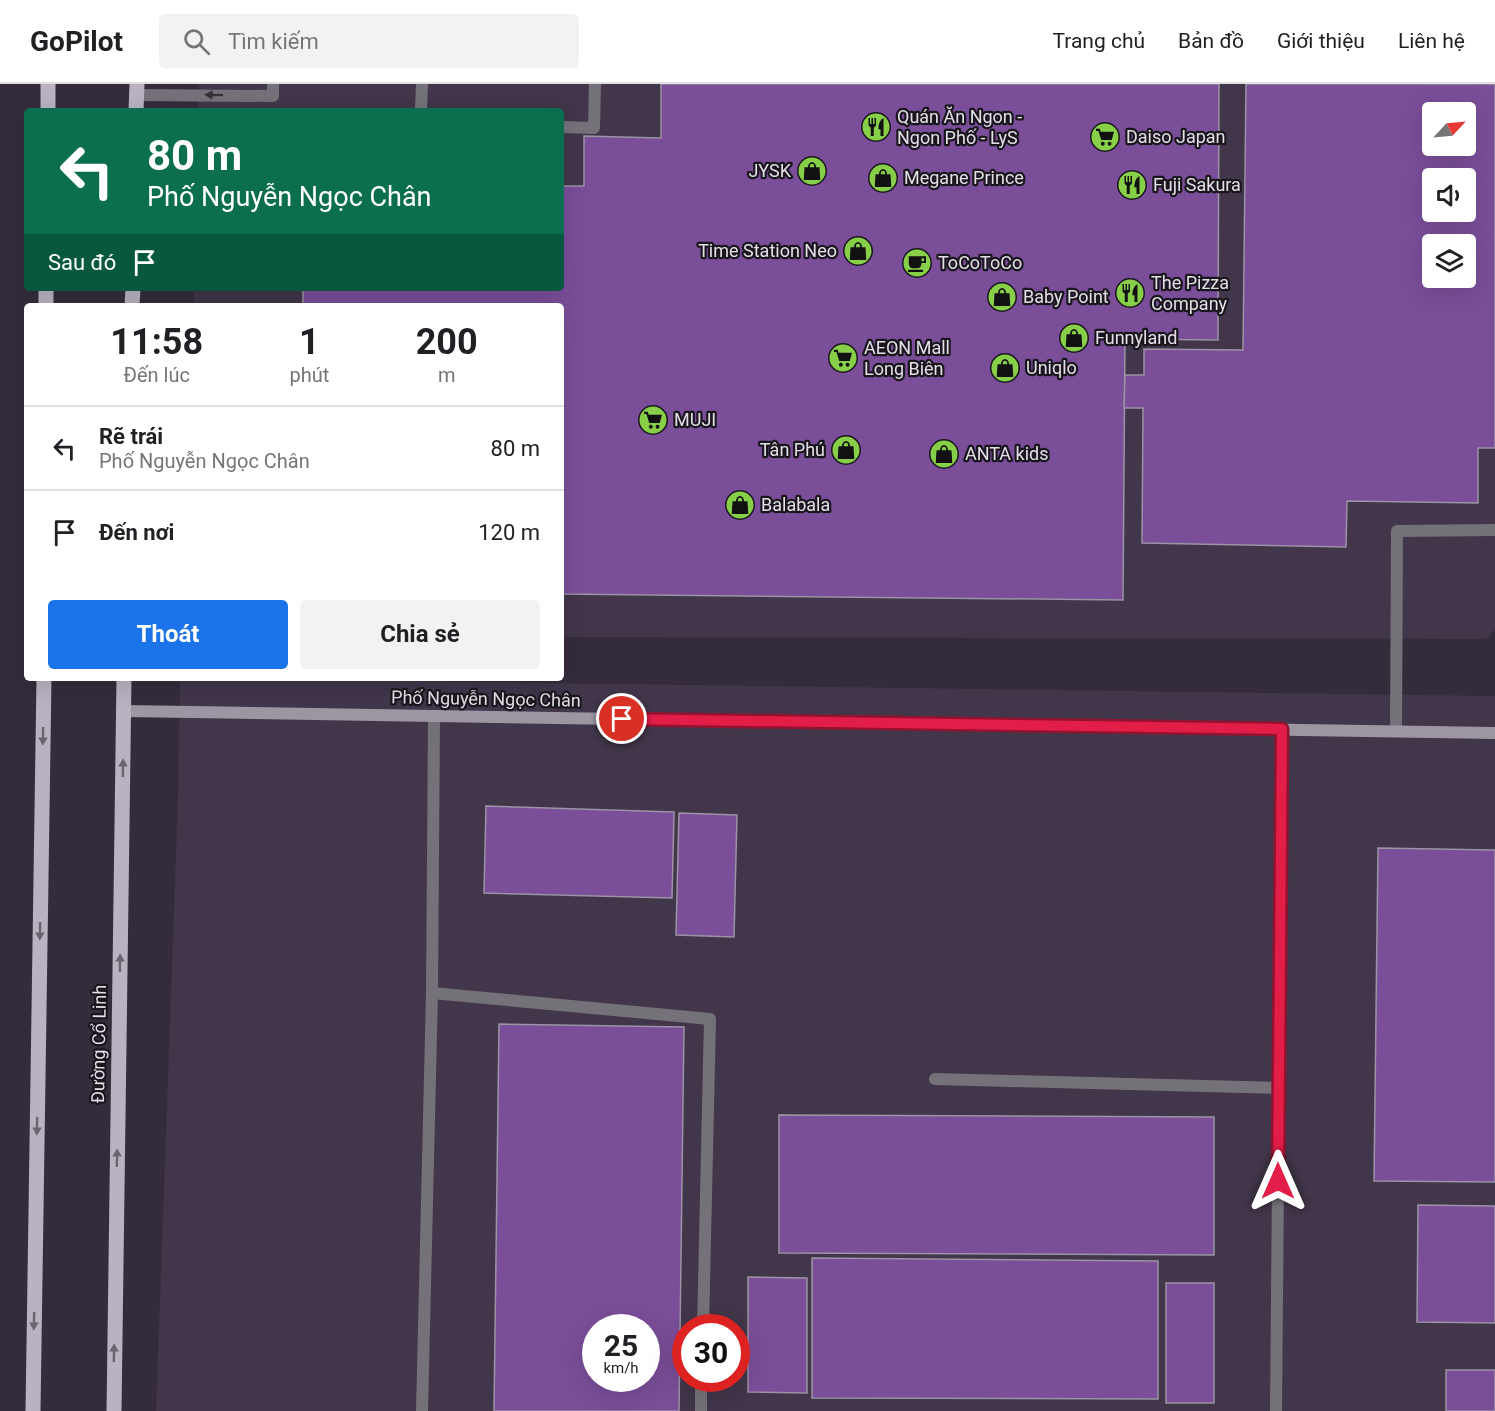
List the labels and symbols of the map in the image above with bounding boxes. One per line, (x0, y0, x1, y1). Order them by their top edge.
one-way arrow (205, 90, 224, 100)
north arrow (1422, 102, 1476, 156)
place label: Quán Ăn Ngon - Ngon Phố - LyS (897, 106, 1022, 148)
restaurant icon: Quán Ăn Ngon - Ngon Phố - LyS (860, 111, 892, 143)
supermarket icon: Daiso Japan (1089, 121, 1121, 153)
place label: Daiso Japan (1126, 126, 1226, 147)
shop icon: JYSK (796, 155, 828, 187)
place label: JYSK (748, 160, 792, 181)
shop icon: Megane Prince (867, 162, 899, 194)
place label: Megane Prince (904, 167, 1024, 188)
restaurant icon: Fuji Sakura (1116, 169, 1148, 201)
place label: Fuji Sakura (1153, 174, 1241, 195)
shop icon: Time Station Neo (842, 235, 874, 267)
place label: Time Station Neo (698, 240, 837, 261)
cafe icon: ToCoToCo (901, 247, 933, 279)
place label: ToCoToCo (938, 252, 1022, 273)
place label: The Pizza Company (1151, 272, 1229, 314)
restaurant icon: The Pizza Company (1114, 277, 1146, 309)
shop icon: Baby Point (986, 281, 1018, 313)
place label: Baby Point (1023, 286, 1109, 307)
shop icon: Funnyland (1058, 322, 1090, 354)
place label: Funnyland (1095, 327, 1177, 348)
place label: AEON Mall Long Biên (864, 337, 950, 379)
supermarket icon: AEON Mall Long Biên (827, 342, 859, 374)
shop icon: Uniqlo (989, 352, 1021, 384)
place label: Uniqlo (1026, 357, 1077, 378)
supermarket icon: MUJI (637, 404, 669, 436)
place label: MUJI (674, 409, 716, 430)
shop icon: Tân Phú (830, 434, 862, 466)
shop icon: ANTA kids (928, 438, 960, 470)
place label: Tân Phú (760, 439, 825, 460)
place label: ANTA kids (965, 443, 1049, 464)
shop icon: Balabala (724, 489, 756, 521)
place label: Balabala (761, 494, 830, 515)
street label: Phố Nguyễn Ngọc Chân (391, 686, 581, 711)
pin (596, 693, 647, 744)
one-way arrow (38, 727, 48, 746)
one-way arrow (118, 758, 128, 777)
one-way arrow (35, 922, 45, 941)
one-way arrow (115, 953, 125, 972)
street label: Đường Cổ Linh (87, 985, 110, 1103)
one-way arrow (32, 1117, 42, 1136)
one-way arrow (112, 1148, 122, 1167)
position arrow (1246, 1149, 1310, 1213)
one-way arrow (30, 1312, 39, 1331)
speed limit sign: 30 (672, 1314, 750, 1392)
one-way arrow (110, 1343, 119, 1362)

